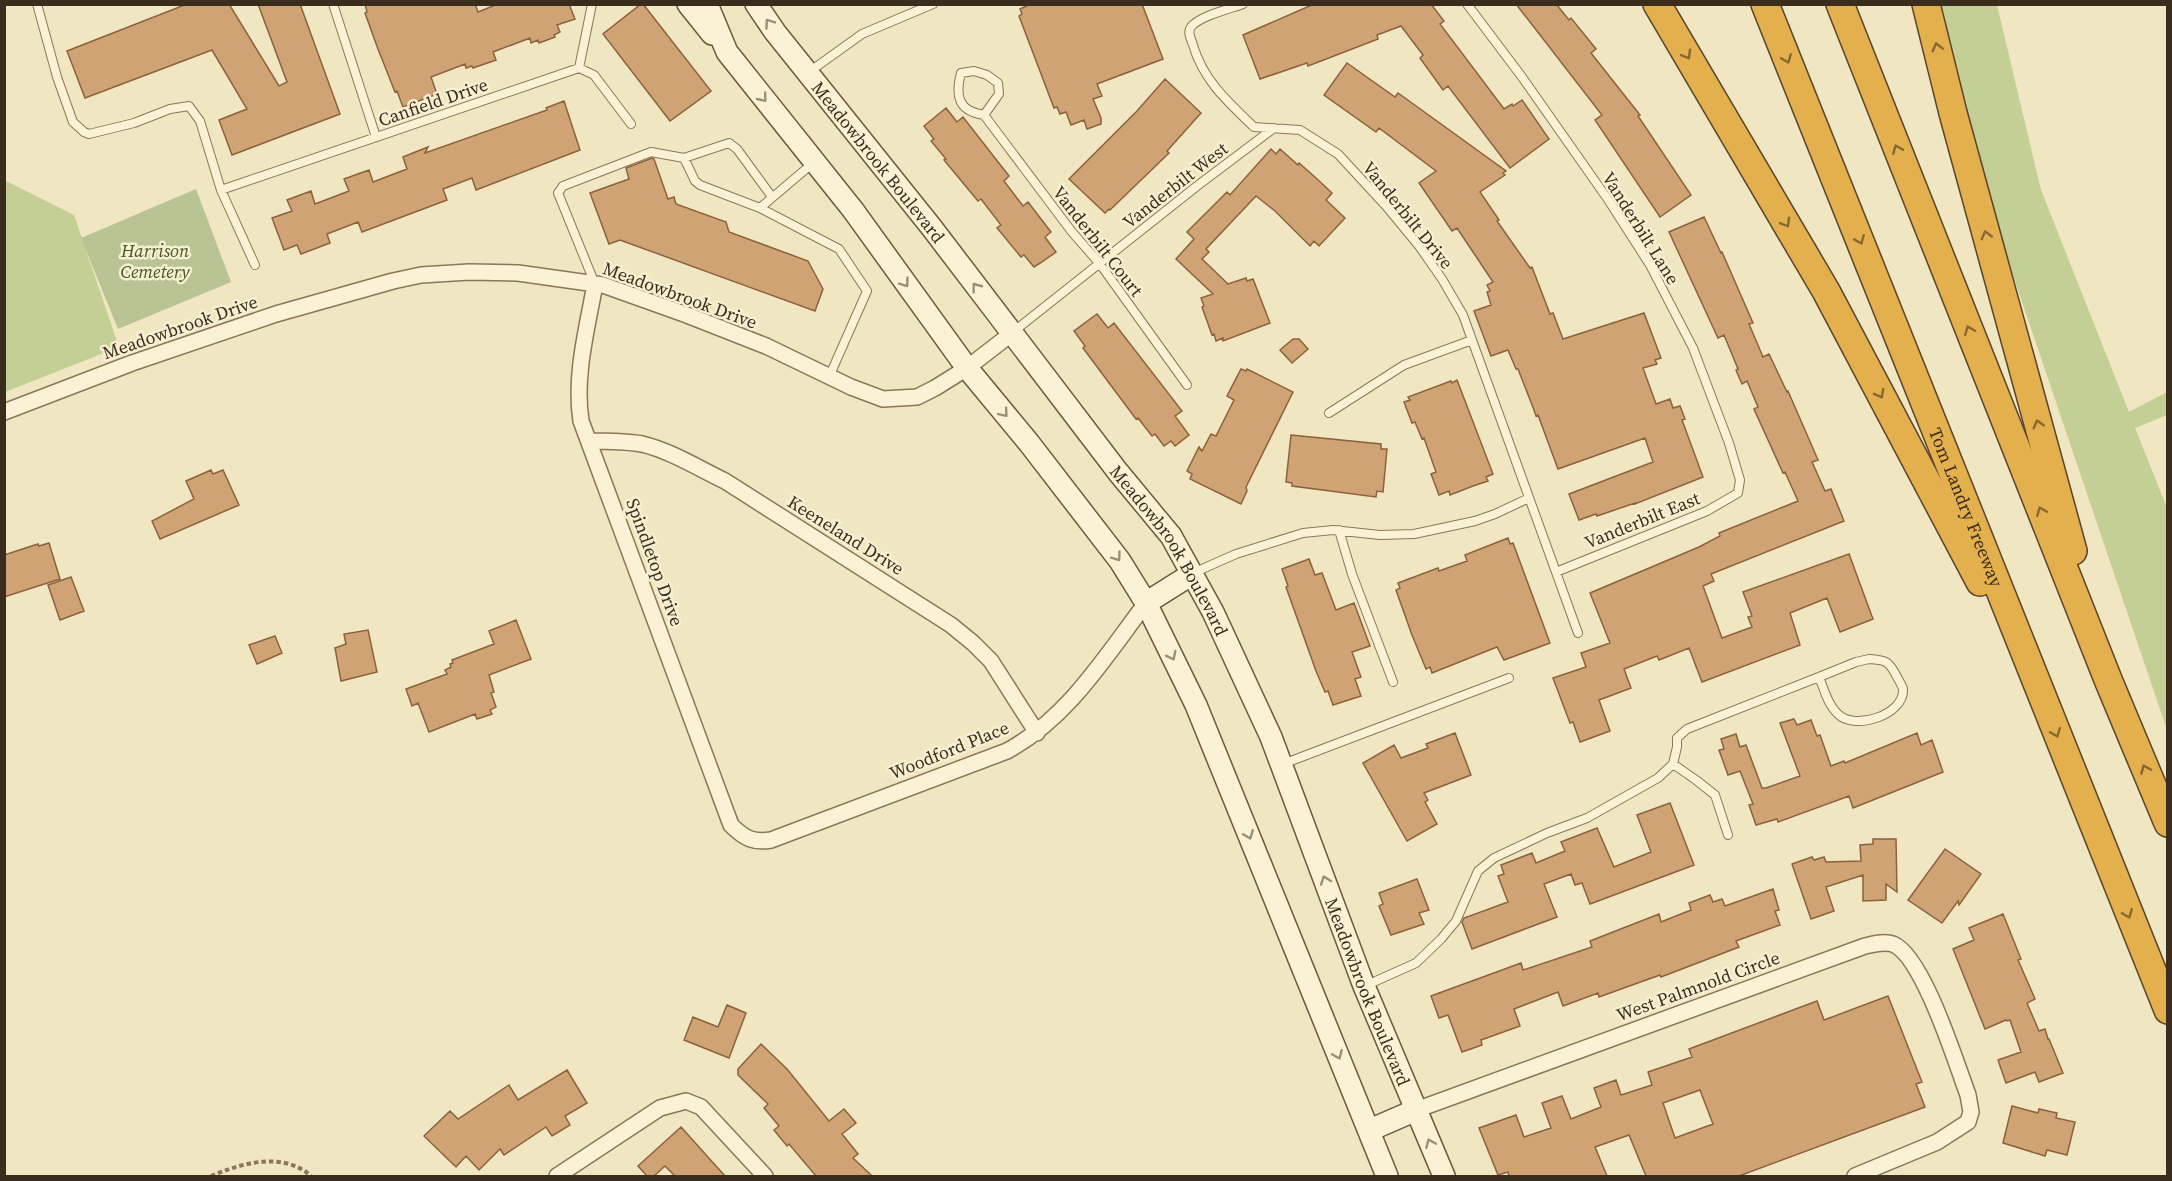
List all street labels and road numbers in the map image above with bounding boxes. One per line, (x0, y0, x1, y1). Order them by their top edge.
street label: Canfield Drive (375, 72, 491, 132)
street label: Meadowbrook Boulevard (806, 76, 951, 248)
street label: Vanderbilt West (1117, 136, 1233, 234)
street label: Vanderbilt Drive (1357, 156, 1459, 274)
street label: Vanderbilt Lane (1596, 167, 1686, 289)
street label: Vanderbilt Court (1047, 181, 1149, 302)
street label: Meadowbrook Drive (599, 255, 761, 335)
street label: Meadowbrook Drive (99, 289, 261, 365)
street label: Tom Landry Freeway (1923, 424, 2010, 591)
street label: Meadowbrook Boulevard (1105, 459, 1235, 640)
street label: Vanderbilt East (1581, 485, 1704, 554)
street label: Keeneland Drive (783, 489, 909, 581)
street label: Spindletop Drive (620, 495, 690, 629)
street label: Woodford Place (886, 715, 1012, 785)
street label: Meadowbrook Boulevard (1320, 894, 1417, 1089)
street label: West Palmnold Circle (1613, 945, 1783, 1027)

